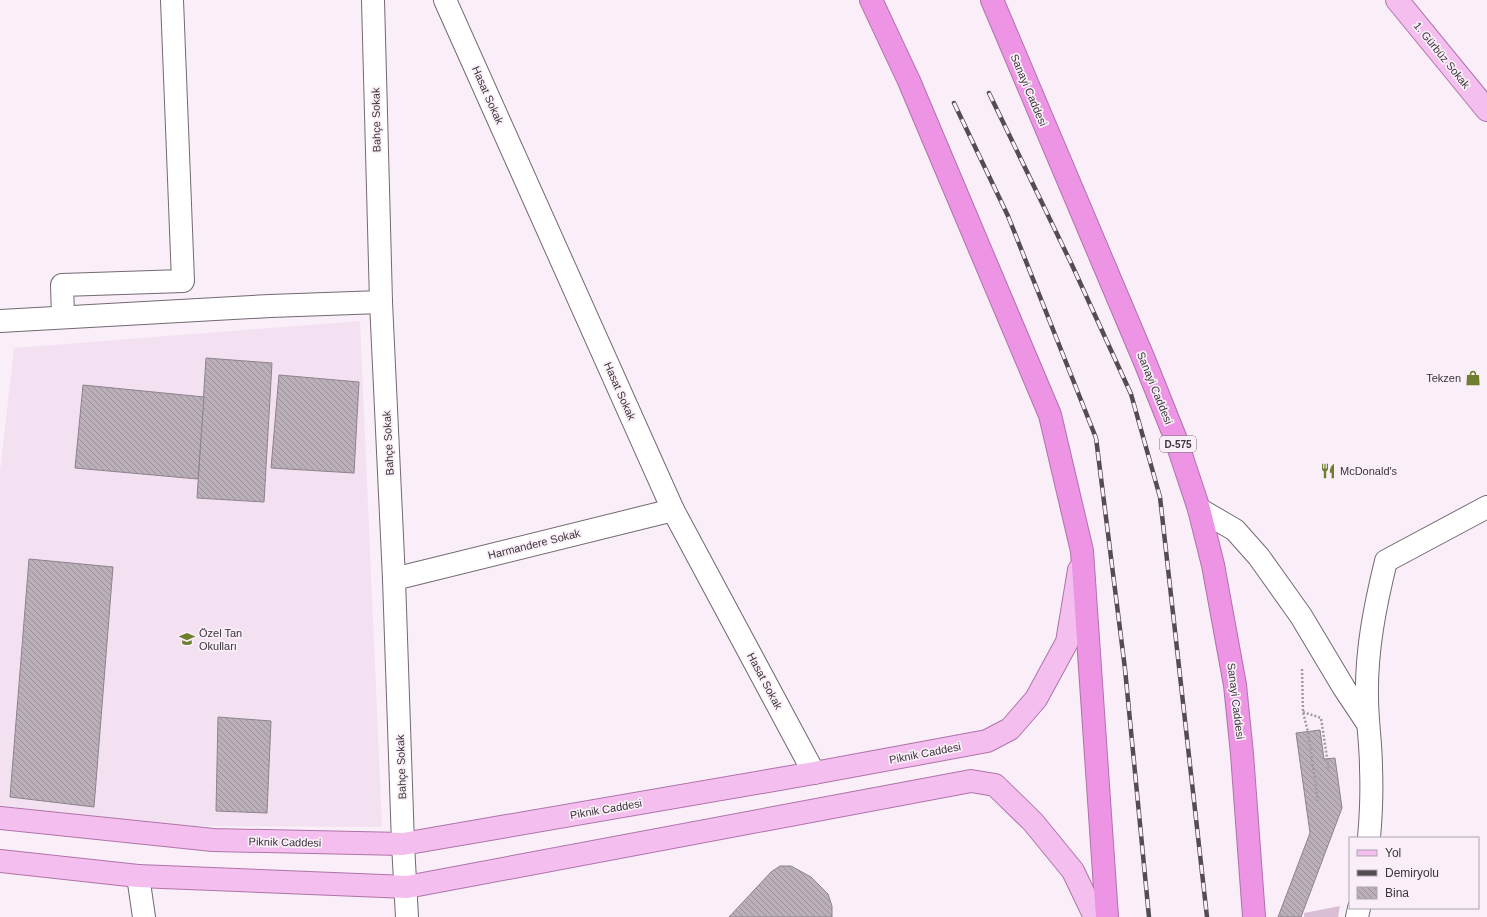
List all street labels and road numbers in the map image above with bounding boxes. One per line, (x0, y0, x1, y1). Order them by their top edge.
street label: 1. Gürbüz Sokak (1412, 19, 1473, 91)
street label: Sanayi Caddesi (1008, 52, 1050, 128)
street label: Hasat Sokak (470, 64, 506, 126)
street label: Bahçe Sokak (369, 87, 383, 153)
street label: Sanayi Caddesi (1135, 350, 1175, 426)
street label: Hasat Sokak (602, 360, 638, 422)
street label: Bahçe Sokak (380, 410, 396, 476)
road number: D-575 (1160, 436, 1196, 452)
street label: Harmandere Sokak (487, 527, 582, 561)
street label: Hasat Sokak (745, 651, 785, 712)
street label: Sanayi Caddesi (1225, 662, 1247, 740)
street label: Bahçe Sokak (394, 734, 408, 800)
street label: Piknik Caddesi (888, 740, 962, 766)
street label: Piknik Caddesi (569, 797, 643, 821)
street label: Piknik Caddesi (249, 835, 321, 849)

